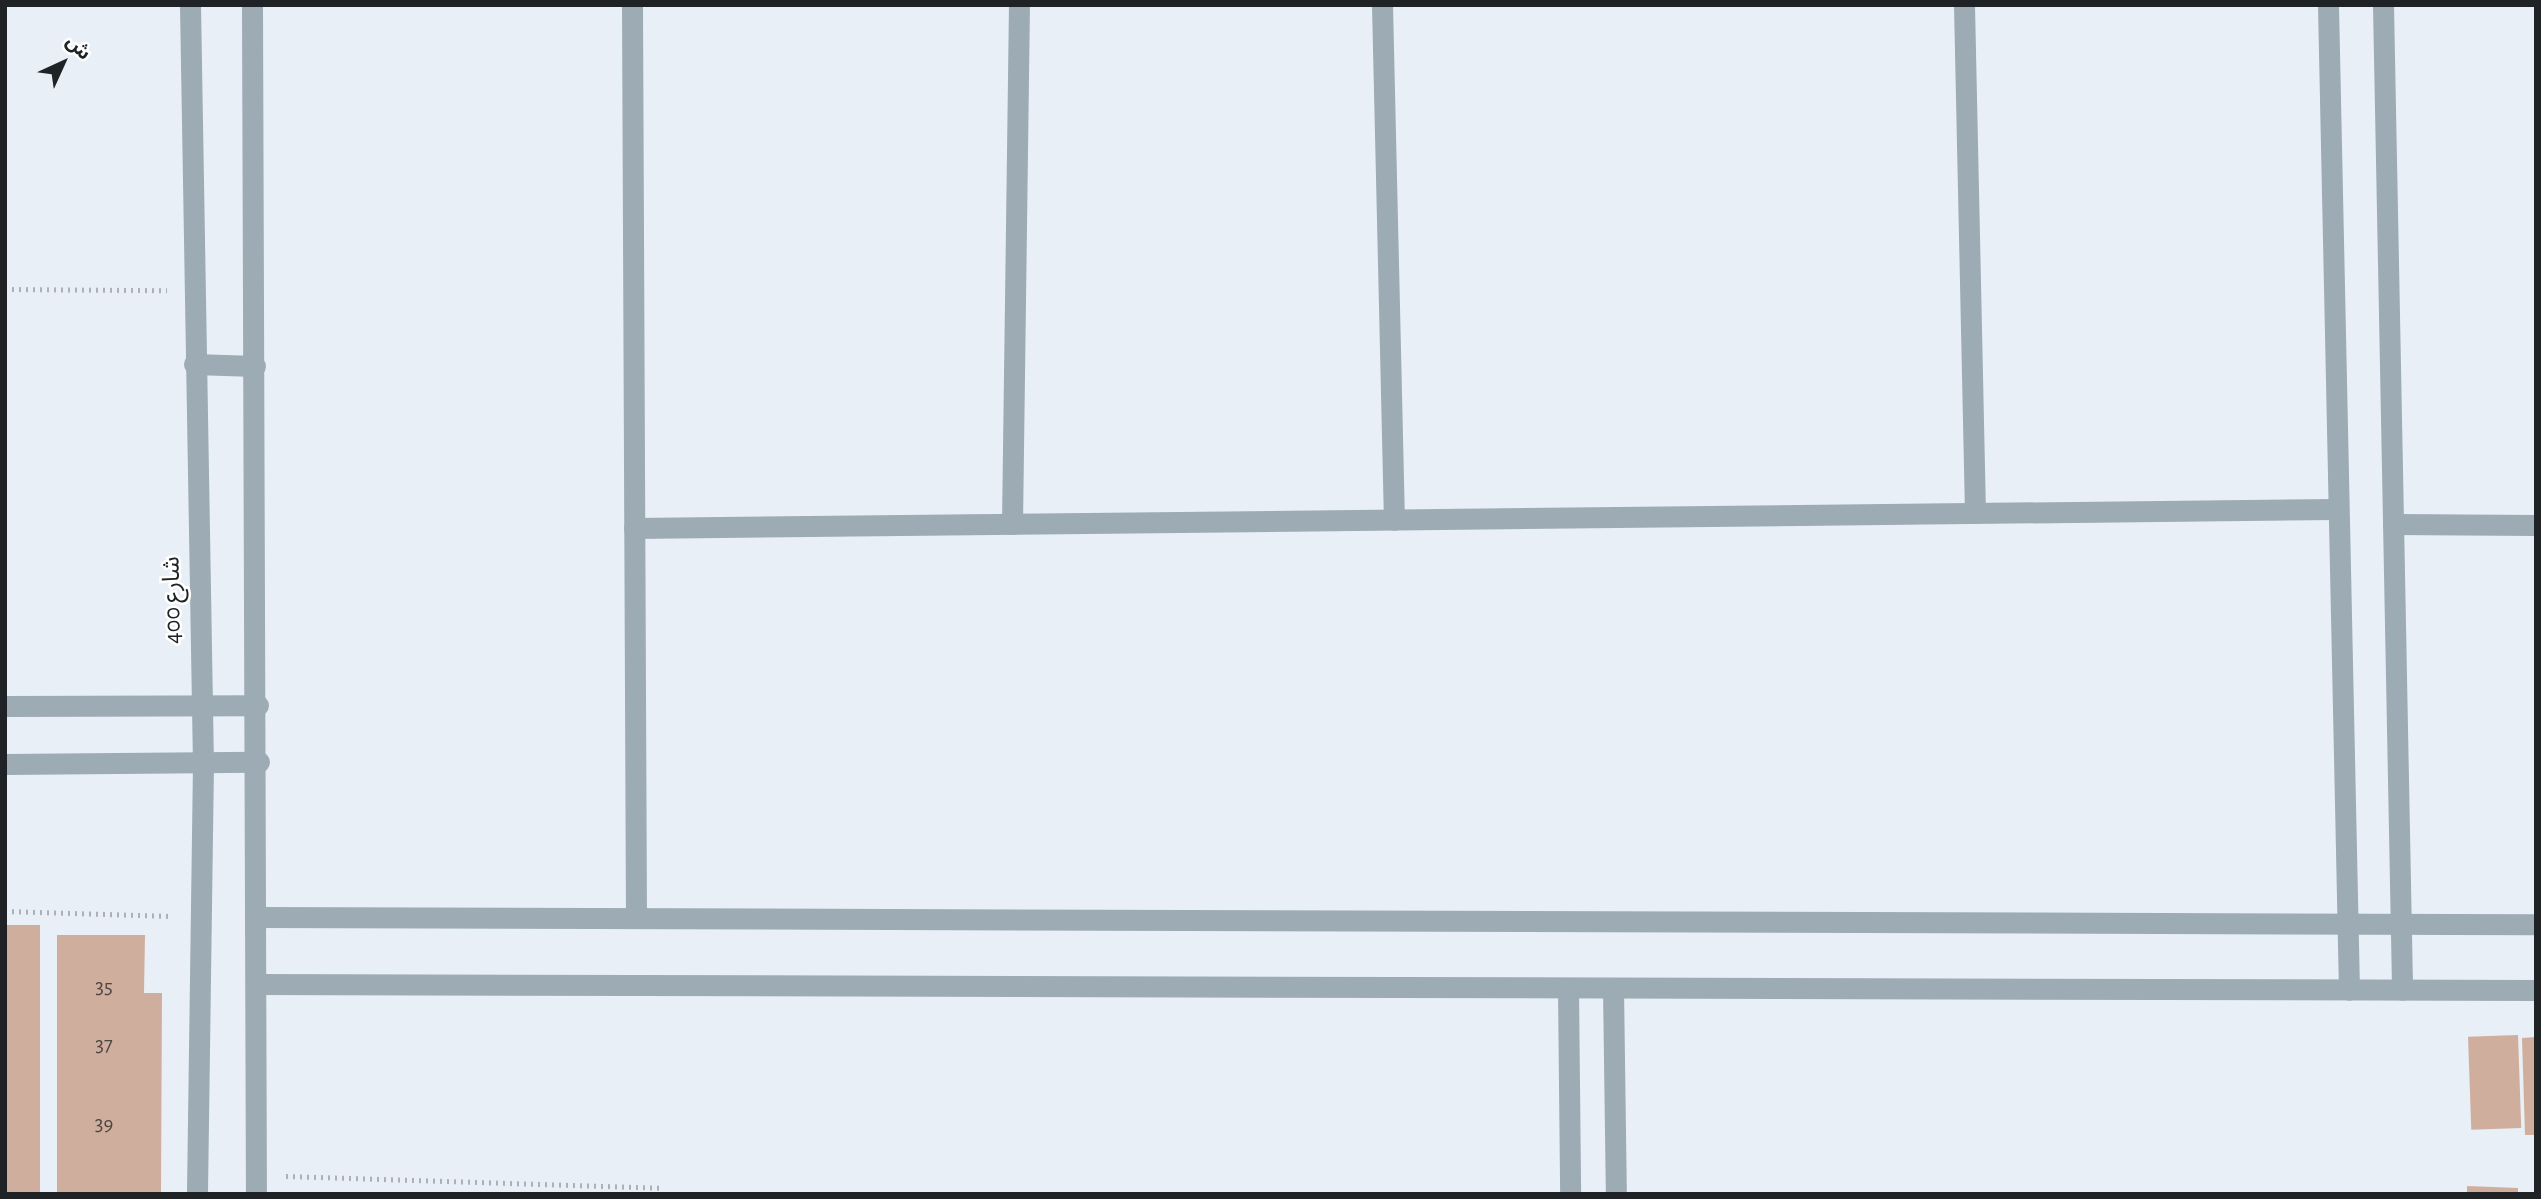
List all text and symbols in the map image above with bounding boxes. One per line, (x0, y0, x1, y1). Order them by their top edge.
north arrow (28, 28, 98, 98)
text: ش (62, 32, 94, 64)
street label: شارع 400 (158, 556, 188, 644)
house number: 35 (95, 974, 113, 1000)
house number: 37 (95, 1032, 113, 1058)
house number: 39 (95, 1111, 113, 1137)

